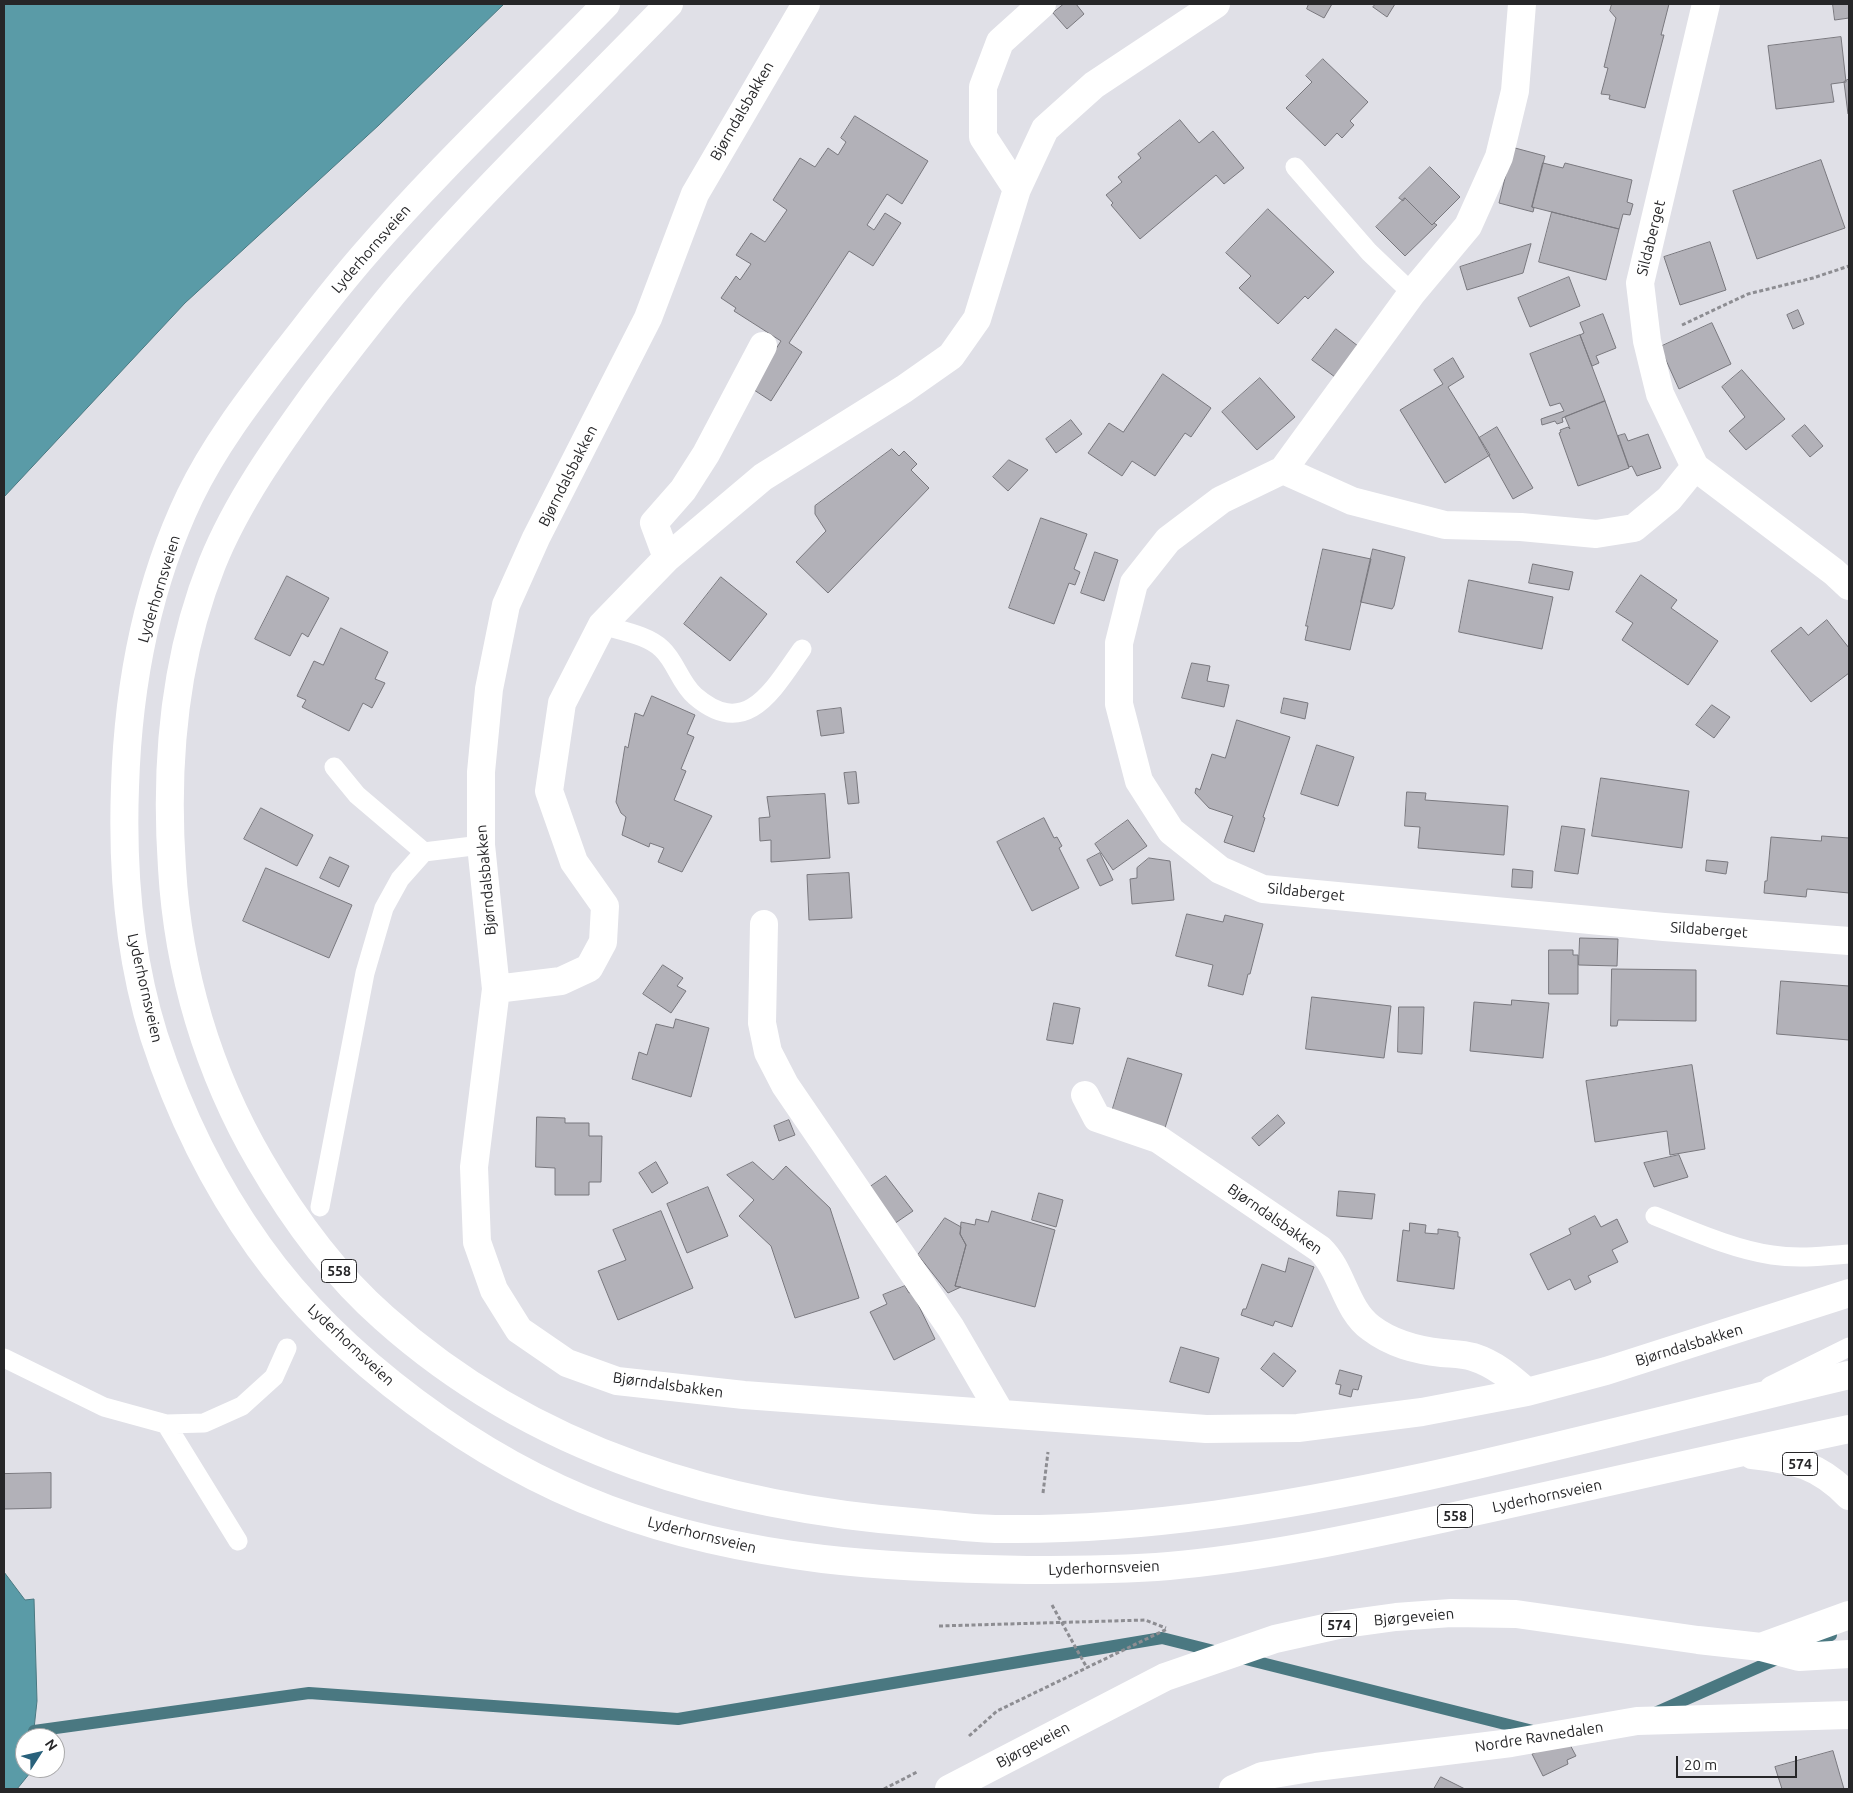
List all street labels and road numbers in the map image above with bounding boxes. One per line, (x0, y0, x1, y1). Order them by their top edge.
street label: Bjørndalsbakken (706, 58, 778, 164)
street label: Sildaberget (1633, 198, 1669, 278)
street label: Lyderhornsveien (328, 201, 414, 297)
street label: Bjørndalsbakken (535, 422, 601, 530)
street label: Lyderhornsveien (134, 533, 184, 645)
street label: Bjørndalsbakken (472, 824, 500, 936)
street label: Sildaberget (1267, 879, 1345, 905)
street label: Sildaberget (1670, 918, 1748, 942)
street label: Lyderhornsveien (124, 932, 166, 1044)
street label: Bjørndalsbakken (1224, 1180, 1326, 1258)
road number: 558 (322, 1260, 356, 1282)
street label: Lyderhornsveien (304, 1300, 398, 1390)
street label: Bjørndalsbakken (1633, 1320, 1745, 1370)
street label: Bjørndalsbakken (612, 1368, 724, 1402)
road number: 574 (1782, 1452, 1818, 1476)
street label: Lyderhornsveien (1491, 1476, 1603, 1516)
road number: 558 (1438, 1504, 1472, 1528)
street label: Lyderhornsveien (646, 1513, 758, 1557)
street label: Lyderhornsveien (1048, 1557, 1160, 1579)
street label: Bjørgeveien (1373, 1605, 1455, 1629)
road number: 574 (1322, 1614, 1356, 1636)
street label: Bjørgeveien (993, 1718, 1073, 1772)
street label: Nordre Ravnedalen (1474, 1718, 1604, 1756)

